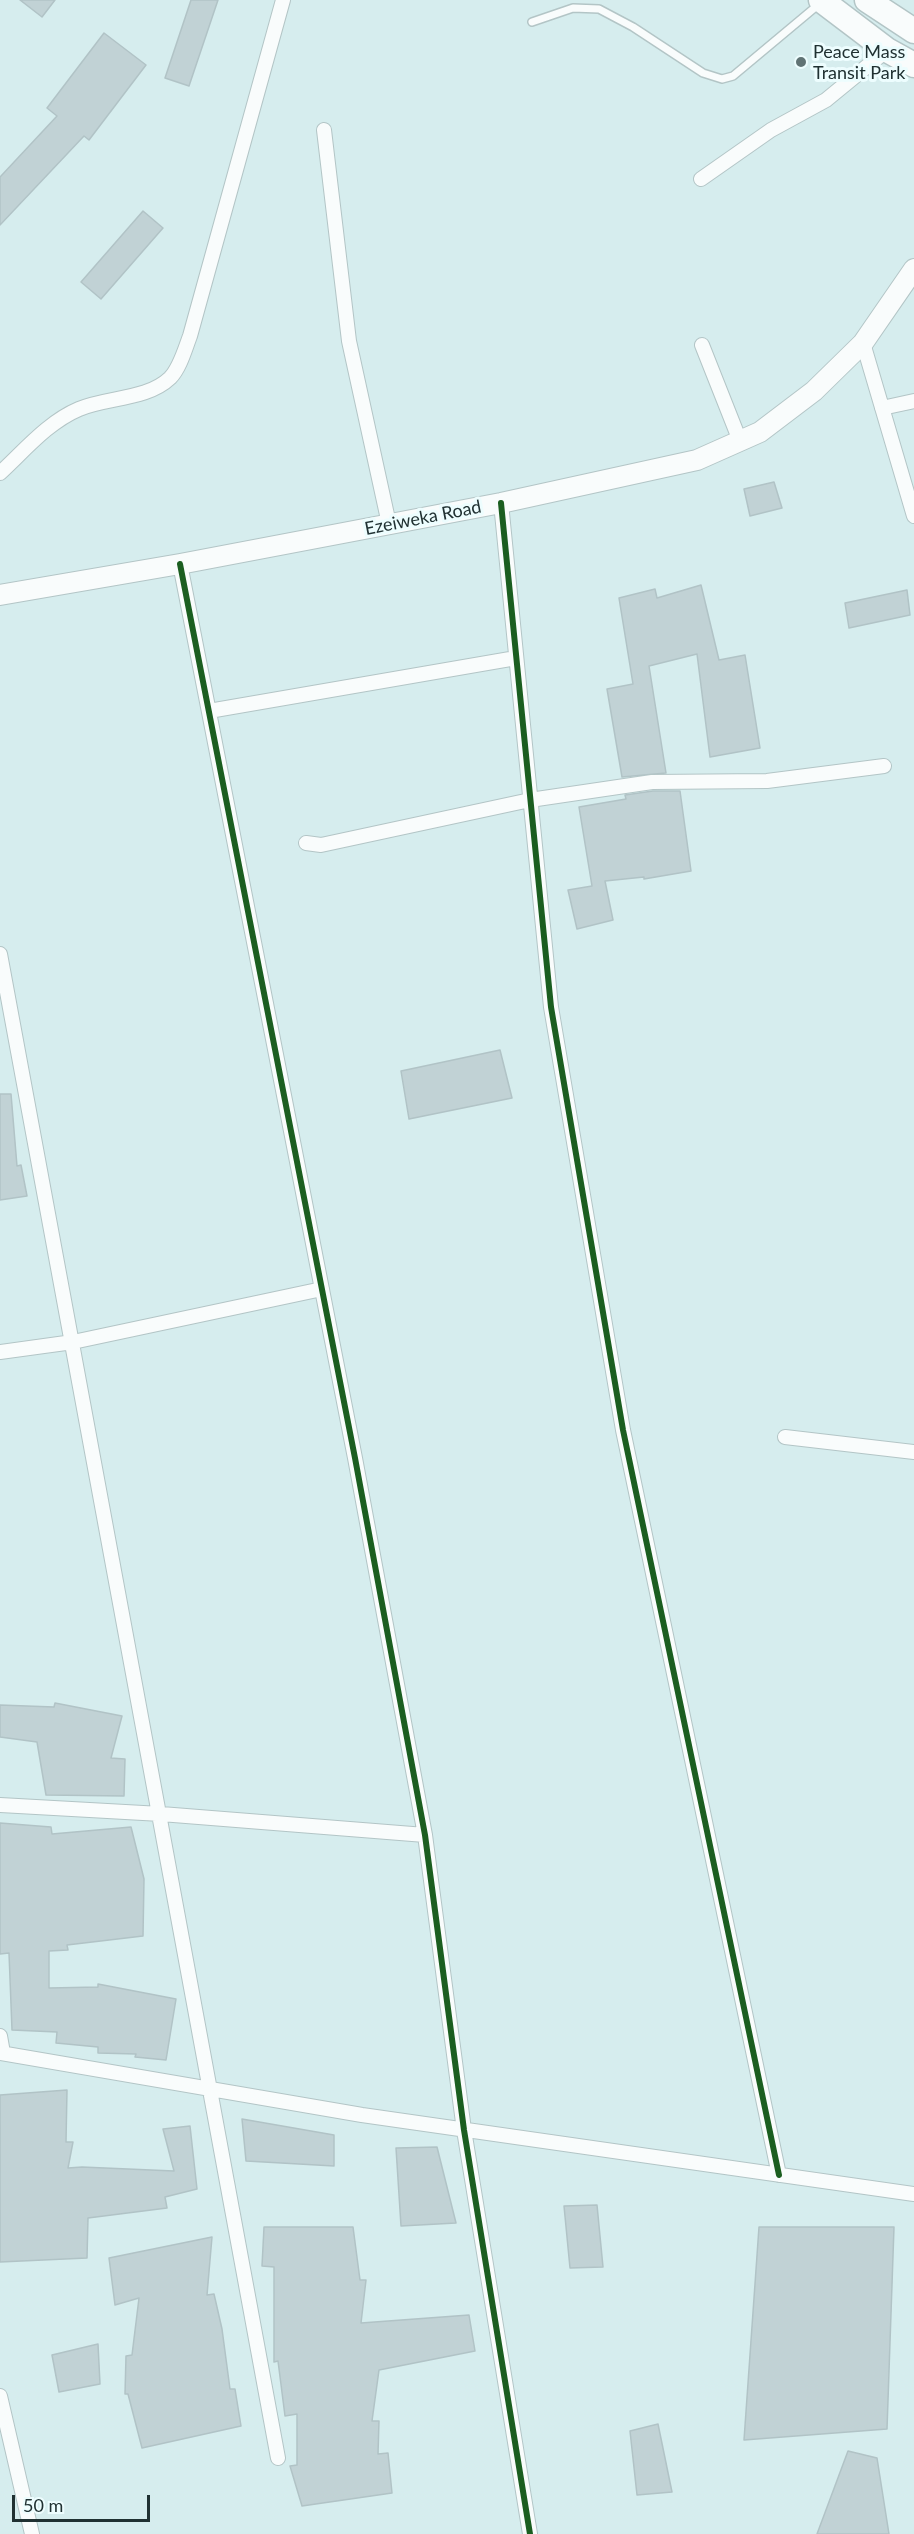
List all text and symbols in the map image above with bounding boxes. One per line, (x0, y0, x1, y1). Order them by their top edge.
place label: Peace Mass Transit Park (813, 41, 905, 84)
marker: Peace Mass Transit Park (794, 55, 808, 69)
street label: Ezeiweka Road (363, 496, 483, 540)
scale bar (15, 2483, 153, 2521)
text: 50 m (23, 2494, 63, 2516)

